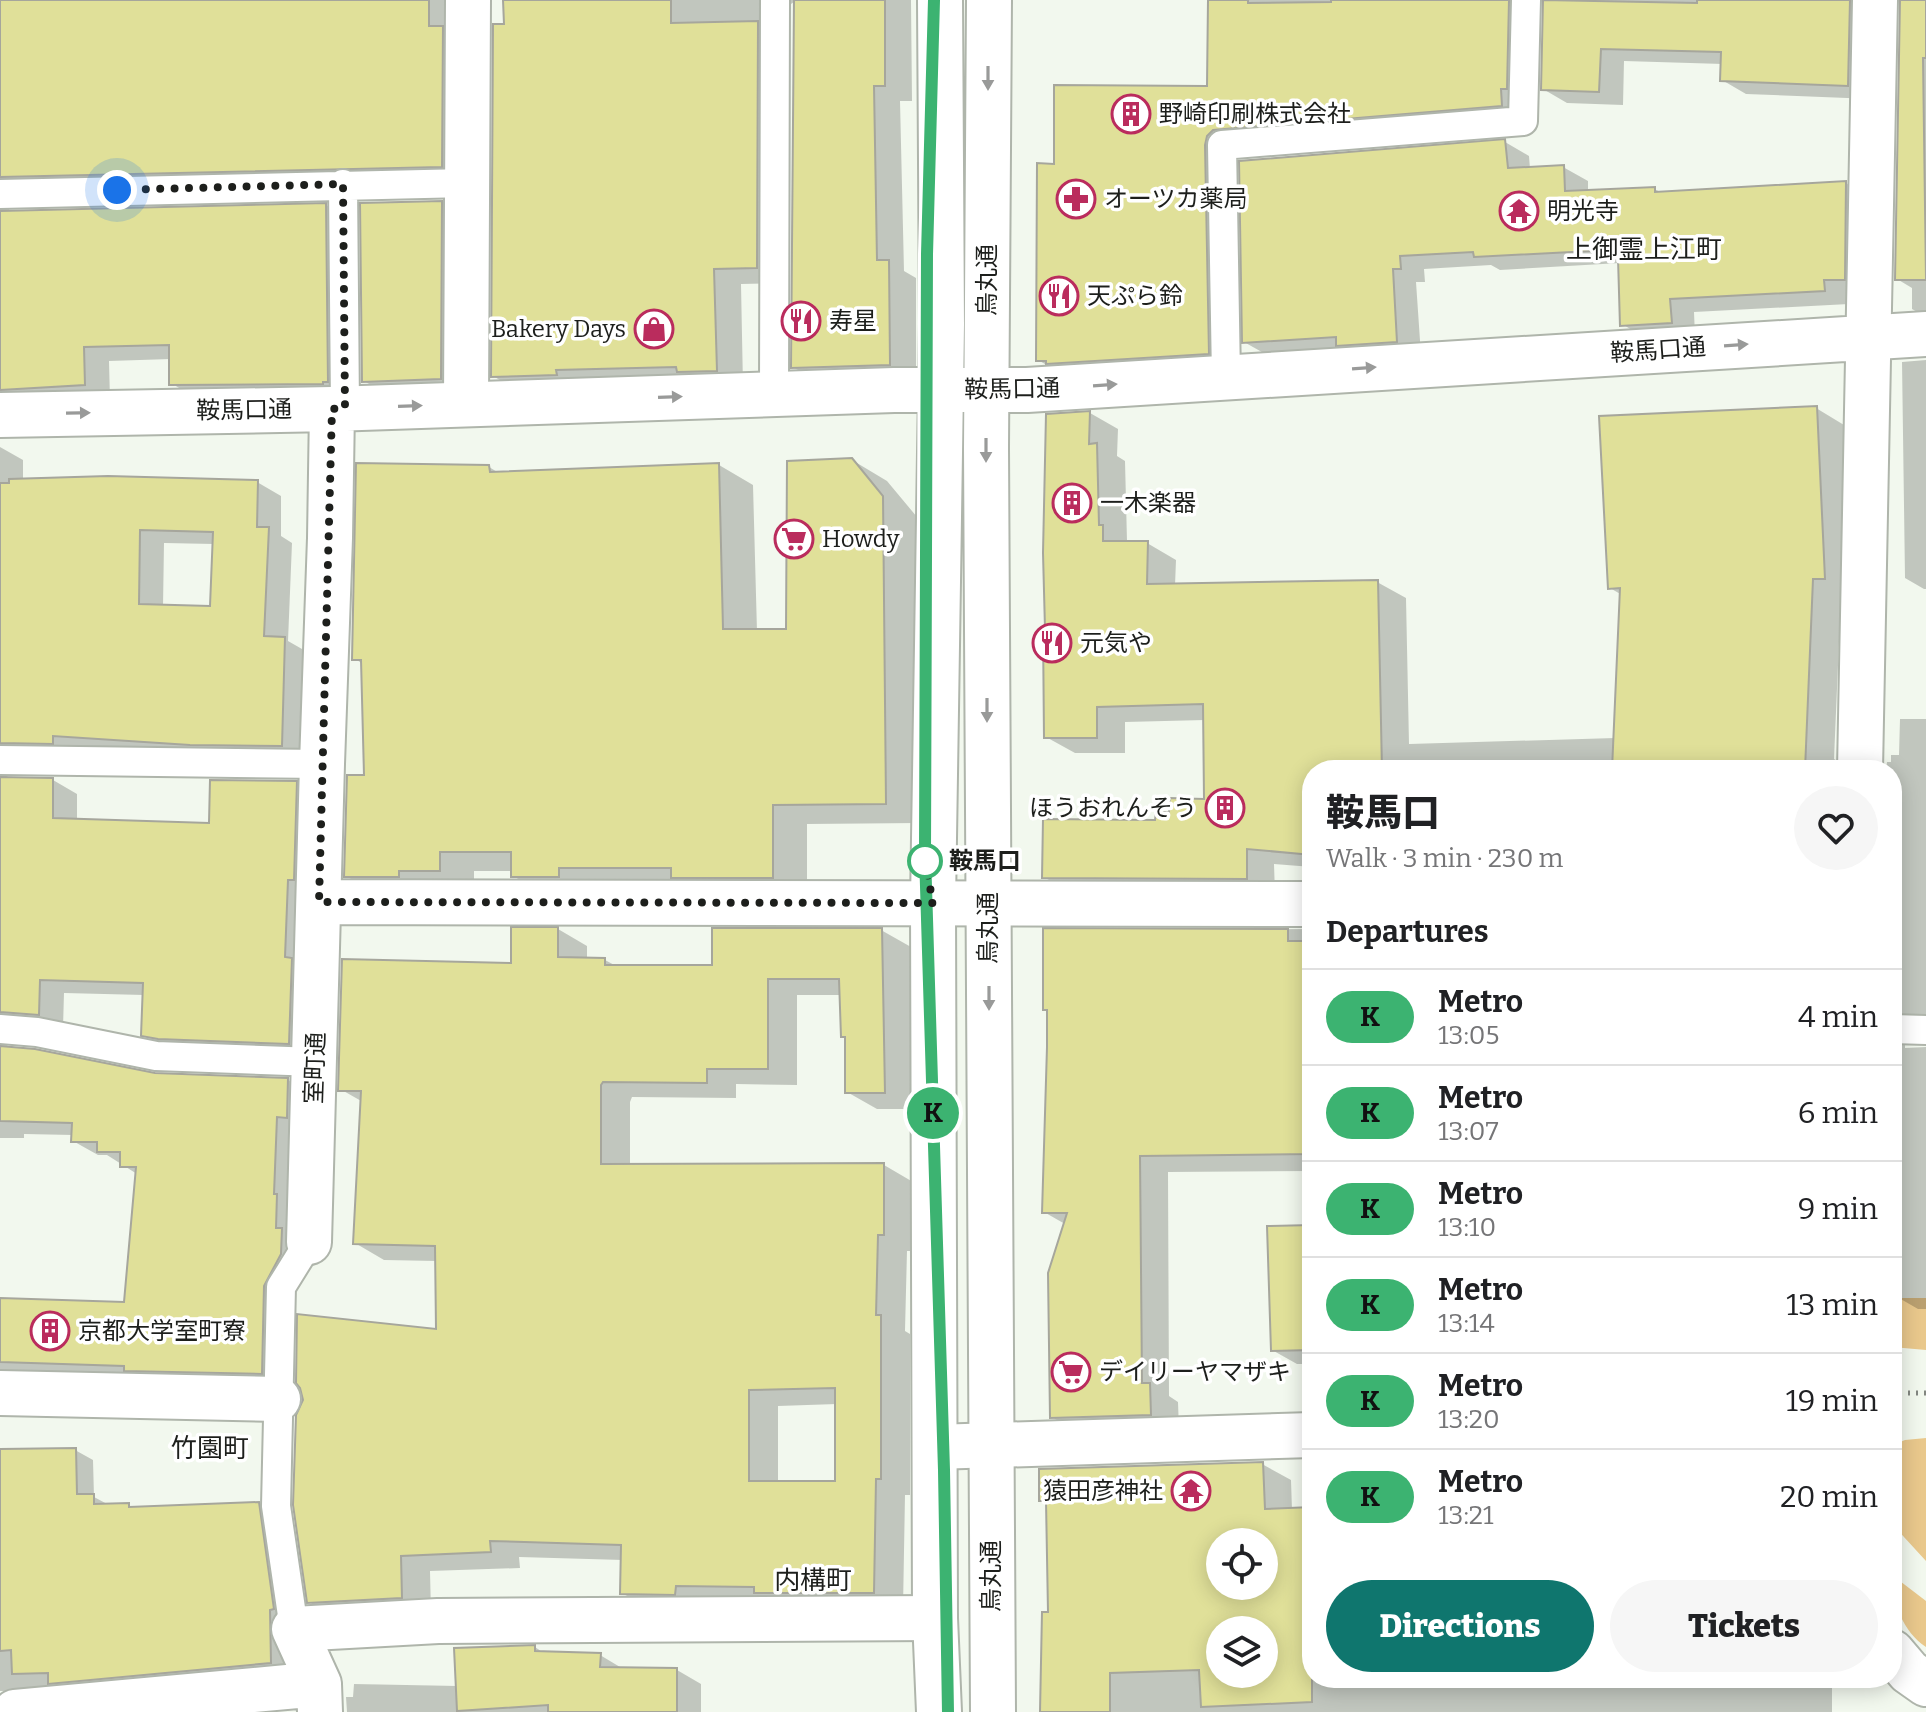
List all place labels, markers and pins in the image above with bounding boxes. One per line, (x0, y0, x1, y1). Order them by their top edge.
building icon: 野崎印刷株式会社 (1110, 93, 1152, 135)
place label: 野崎印刷株式会社 (1159, 100, 1351, 128)
pharmacy icon: オーツカ薬局 (1055, 178, 1097, 220)
place label: オーツカ薬局 (1104, 185, 1248, 213)
temple icon: 明光寺 (1498, 190, 1540, 232)
place label: 明光寺 (1547, 197, 1619, 225)
restaurant icon: 天ぷら鈴 (1038, 275, 1080, 317)
place label: 天ぷら鈴 (1087, 282, 1183, 310)
restaurant icon: 寿星 (780, 300, 822, 342)
place label: 寿星 (829, 307, 877, 335)
shop icon: Bakery Days (633, 308, 675, 350)
place label: Bakery Days (491, 315, 626, 343)
building icon: 一木楽器 (1051, 482, 1093, 524)
place label: 一木楽器 (1100, 489, 1196, 517)
supermarket icon: Howdy (773, 518, 815, 560)
place label: Howdy (822, 525, 900, 553)
restaurant icon: 元気や (1031, 622, 1073, 664)
place label: 元気や (1080, 629, 1152, 657)
building icon: ほうおれんそう (1204, 787, 1246, 829)
place label: ほうおれんそう (1029, 794, 1197, 822)
marker: 鞍馬口 (908, 844, 942, 878)
place label: 鞍馬口 (949, 847, 1021, 875)
building icon: 京都大学室町寮 (29, 1310, 71, 1352)
place label: 京都大学室町寮 (78, 1317, 246, 1345)
supermarket icon: デイリーヤマザキ (1050, 1351, 1092, 1393)
place label: デイリーヤマザキ (1099, 1358, 1291, 1386)
temple icon: 猿田彦神社 (1170, 1470, 1212, 1512)
place label: 猿田彦神社 (1043, 1477, 1163, 1505)

